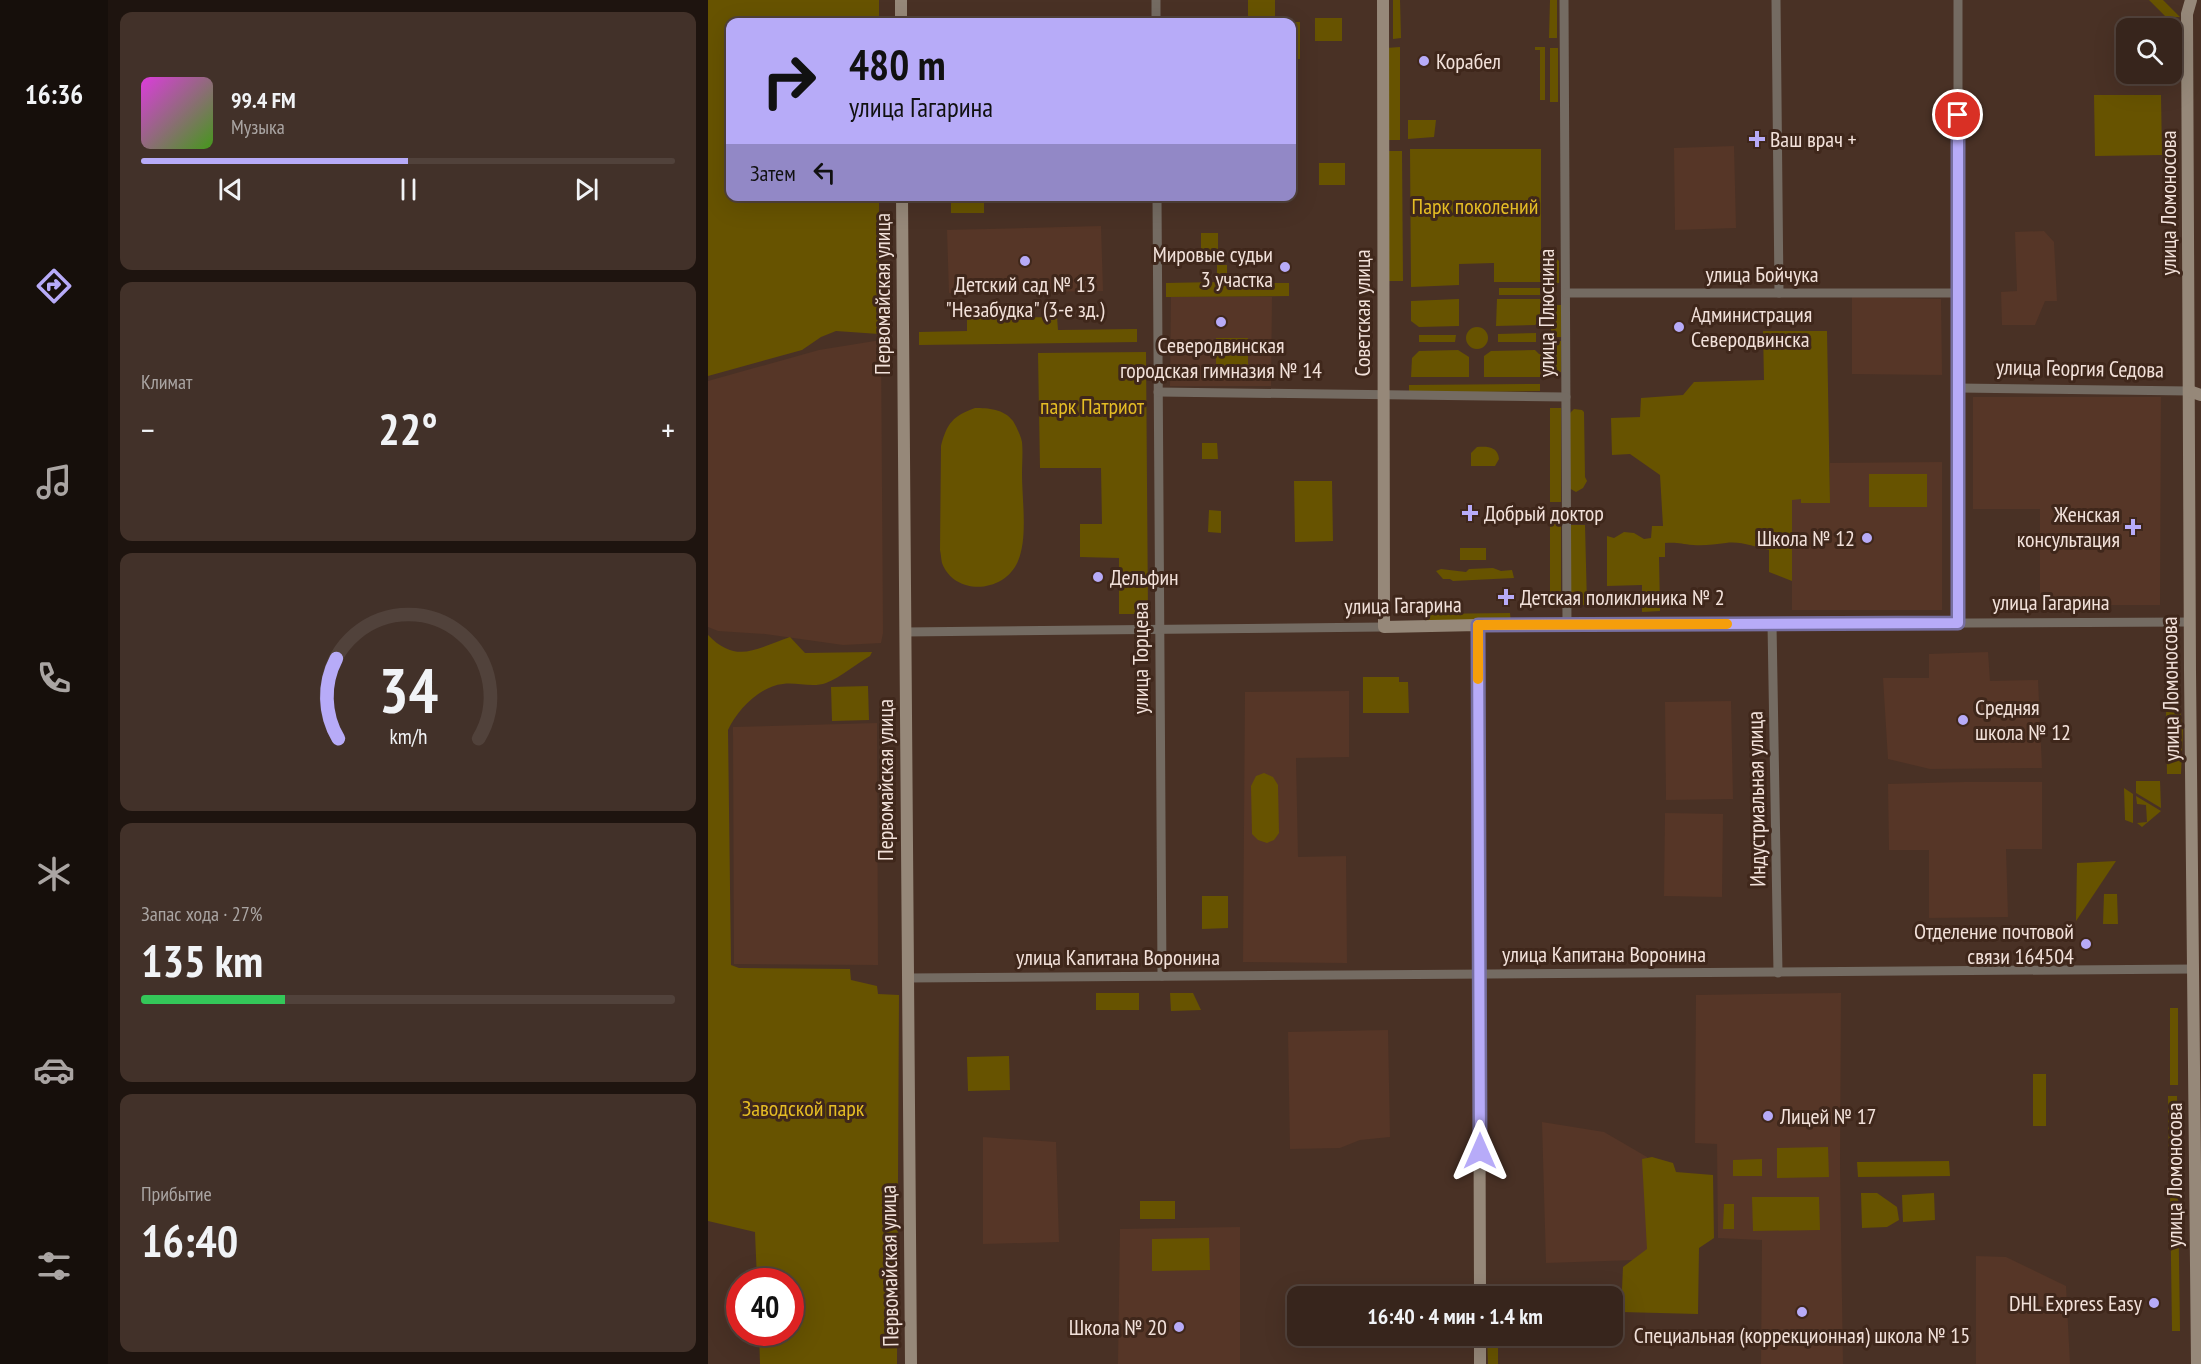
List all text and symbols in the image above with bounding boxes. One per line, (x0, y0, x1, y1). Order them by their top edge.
map controls (2116, 18, 2182, 84)
button: search (2116, 18, 2182, 84)
text: 480 m (849, 37, 946, 92)
icon: right (750, 42, 828, 120)
place label: Корабел (1436, 47, 1501, 75)
marker: Корабел (1417, 54, 1431, 68)
text: 16:36 (25, 77, 83, 111)
text: 99.4 FM (231, 86, 296, 114)
pin (1932, 89, 1983, 140)
text: улица Гагарина (849, 90, 993, 124)
icon: arrive (1941, 98, 1974, 131)
text: Музыка (231, 114, 285, 140)
place label: Ваш врач + (1770, 125, 1857, 153)
marker: Ваш врач + (1748, 130, 1766, 148)
street label: улица Ломоносова (2154, 130, 2182, 276)
icon: left (808, 156, 841, 189)
text: Затем (750, 159, 796, 187)
icon: previous (214, 173, 247, 206)
icon: pause (392, 173, 425, 206)
icon: next (570, 173, 603, 206)
park label: Парк поколений (1412, 192, 1538, 220)
street label: Первомайская улица (868, 213, 896, 375)
place label: Мировые судьи 3 участка (1153, 240, 1273, 293)
street label: Советская улица (1348, 249, 1376, 377)
street label: улица Плюснина (1532, 249, 1560, 377)
marker: Детский сад № 13 "Незабудка" (3-е зд.) (1018, 254, 1032, 268)
marker: Мировые судьи 3 участка (1278, 260, 1292, 274)
street label: улица Бойчука (1705, 260, 1819, 288)
icon: directions (33, 265, 75, 307)
place label: Детский сад № 13 "Незабудка" (3-е зд.) (945, 270, 1105, 323)
place label: Администрация Северодвинска (1691, 300, 1812, 353)
marker: Северодвинская городская гимназия № 14 (1214, 315, 1228, 329)
marker: Администрация Северодвинска (1672, 320, 1686, 334)
place label: Северодвинская городская гимназия № 14 (1120, 331, 1322, 384)
street label: улица Георгия Седова (1996, 353, 2164, 383)
text: Климат (141, 369, 192, 395)
park label: парк Патриот (1040, 392, 1145, 420)
text: 22° (378, 399, 438, 457)
text: − (141, 408, 155, 451)
text: + (661, 408, 675, 451)
icon: music (33, 461, 75, 503)
place label: Добрый доктор (1484, 499, 1604, 527)
place label: Женская консультация (2017, 500, 2120, 553)
marker: Добрый доктор (1461, 504, 1479, 522)
marker: Женская консультация (2124, 518, 2142, 536)
place label: Школа № 12 (1757, 524, 1855, 552)
marker: Школа № 12 (1860, 531, 1874, 545)
place label: Дельфин (1110, 563, 1179, 591)
marker: Дельфин (1091, 570, 1105, 584)
place label: Детская поликлиника № 2 (1520, 583, 1725, 611)
marker: Детская поликлиника № 2 (1497, 588, 1515, 606)
street label: улица Гагарина (1992, 588, 2110, 616)
street label: улица Гагарина (1344, 590, 1462, 620)
street label: улица Торцева (1126, 602, 1154, 714)
street label: улица Ломоносова (2155, 616, 2185, 762)
text: 34 (378, 649, 438, 730)
icon: phone (33, 657, 75, 699)
place label: Средняя школа № 12 (1975, 693, 2071, 746)
street label: Первомайская улица (871, 699, 899, 861)
street label: Индустриальная улица (1740, 711, 1772, 887)
marker: Средняя школа № 12 (1956, 713, 1970, 727)
text: km/h (389, 722, 427, 750)
icon: climate (33, 853, 75, 895)
text: Запас хода · 27% (141, 901, 262, 927)
place label: Отделение почтовой связи 164504 (1914, 917, 2074, 970)
text: 135 km (141, 931, 263, 989)
marker: Отделение почтовой связи 164504 (2079, 937, 2093, 951)
street label: улица Капитана Воронина (1502, 940, 1706, 968)
street label: улица Капитана Воронина (1016, 943, 1220, 971)
icon: car (33, 1049, 75, 1091)
park label: Заводской парк (742, 1094, 865, 1122)
place label: Лицей № 17 (1779, 1102, 1876, 1130)
street label: улица Ломоносова (2160, 1102, 2188, 1248)
marker: Лицей № 17 (1761, 1109, 1775, 1123)
position arrow (1448, 1119, 1512, 1183)
text: Прибытие (141, 1181, 212, 1207)
street label: Первомайская улица (874, 1185, 904, 1347)
text: 16:40 (141, 1211, 238, 1269)
icon: filters (33, 1245, 75, 1287)
speed limit sign: 40 (726, 1268, 804, 1346)
place label: DHL Express Easy (2009, 1289, 2143, 1317)
marker: DHL Express Easy (2147, 1296, 2161, 1310)
text: 16:40 · 4 мин · 1.4 km (1367, 1302, 1543, 1330)
marker: Специальная (коррекционная) школа № 15 (1795, 1305, 1809, 1319)
place label: Школа № 20 (1069, 1313, 1167, 1341)
marker: Школа № 20 (1172, 1320, 1186, 1334)
place label: Специальная (коррекционная) школа № 15 (1634, 1321, 1970, 1349)

